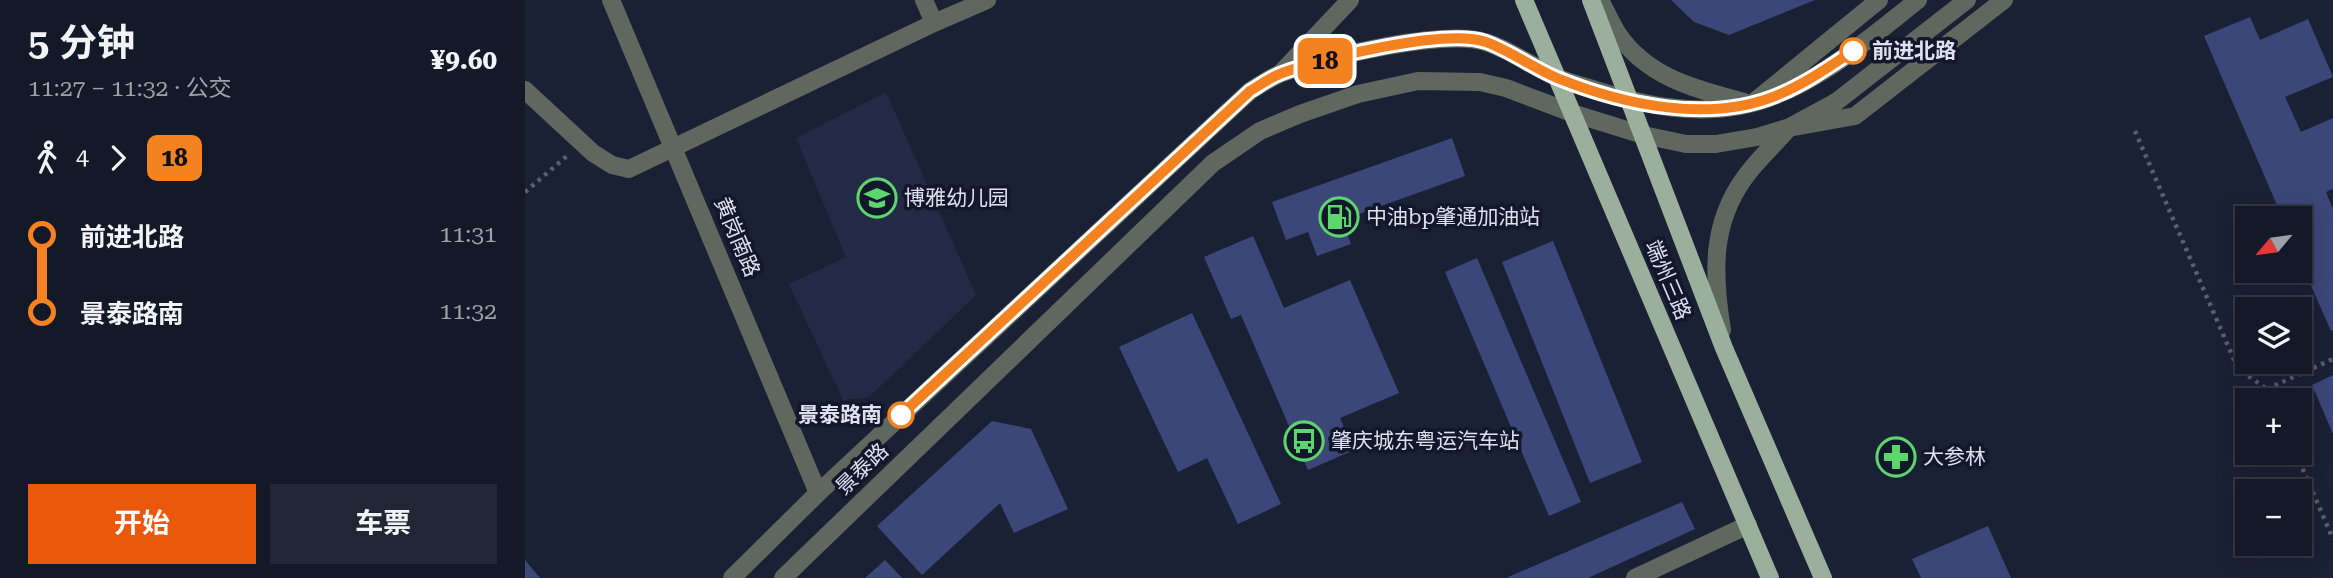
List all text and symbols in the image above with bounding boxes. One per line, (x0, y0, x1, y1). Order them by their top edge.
text: 5 分钟 (28, 21, 135, 65)
line badge: 18 (1293, 38, 1357, 84)
marker: 前进北路 (1840, 38, 1866, 64)
place label: 前进北路 (1872, 39, 1956, 63)
text: ¥9.60 (431, 45, 497, 75)
text: 18 (1312, 47, 1338, 75)
text: 11:27 – 11:32 · 公交 (28, 75, 232, 102)
icon: walk (28, 139, 66, 177)
icon: forward (99, 139, 137, 177)
text: 4 (76, 144, 89, 171)
text: 18 (161, 144, 188, 172)
school or university icon: 博雅幼儿园 (856, 177, 898, 219)
place label: 博雅幼儿园 (904, 186, 1009, 210)
street label: 黄岗南路 (710, 194, 764, 280)
fuel station icon: 中油bp肇通加油站 (1318, 196, 1360, 238)
place label: 中油bp肇通加油站 (1366, 205, 1540, 229)
north arrow (2235, 206, 2312, 284)
map controls (2235, 206, 2312, 556)
text: 11:31 (440, 221, 497, 248)
text: 前进北路 (80, 222, 184, 252)
street label: 端州三路 (1641, 237, 1695, 323)
button: layers (2235, 297, 2312, 374)
text: 11:32 (440, 298, 497, 325)
text: 景泰路南 (80, 299, 184, 329)
button: + (2235, 388, 2312, 465)
marker: 景泰路南 (888, 402, 914, 428)
place label: 景泰路南 (798, 403, 882, 427)
bus stop icon: 肇庆城东粤运汽车站 (1283, 420, 1325, 462)
place label: 肇庆城东粤运汽车站 (1331, 429, 1520, 453)
pharmacy icon: 大参林 (1875, 436, 1917, 478)
street label: 景泰路 (831, 438, 893, 500)
place label: 大参林 (1923, 445, 1986, 469)
button: − (2235, 479, 2312, 556)
button: 开始 (28, 484, 256, 564)
button: 车票 (270, 484, 497, 564)

